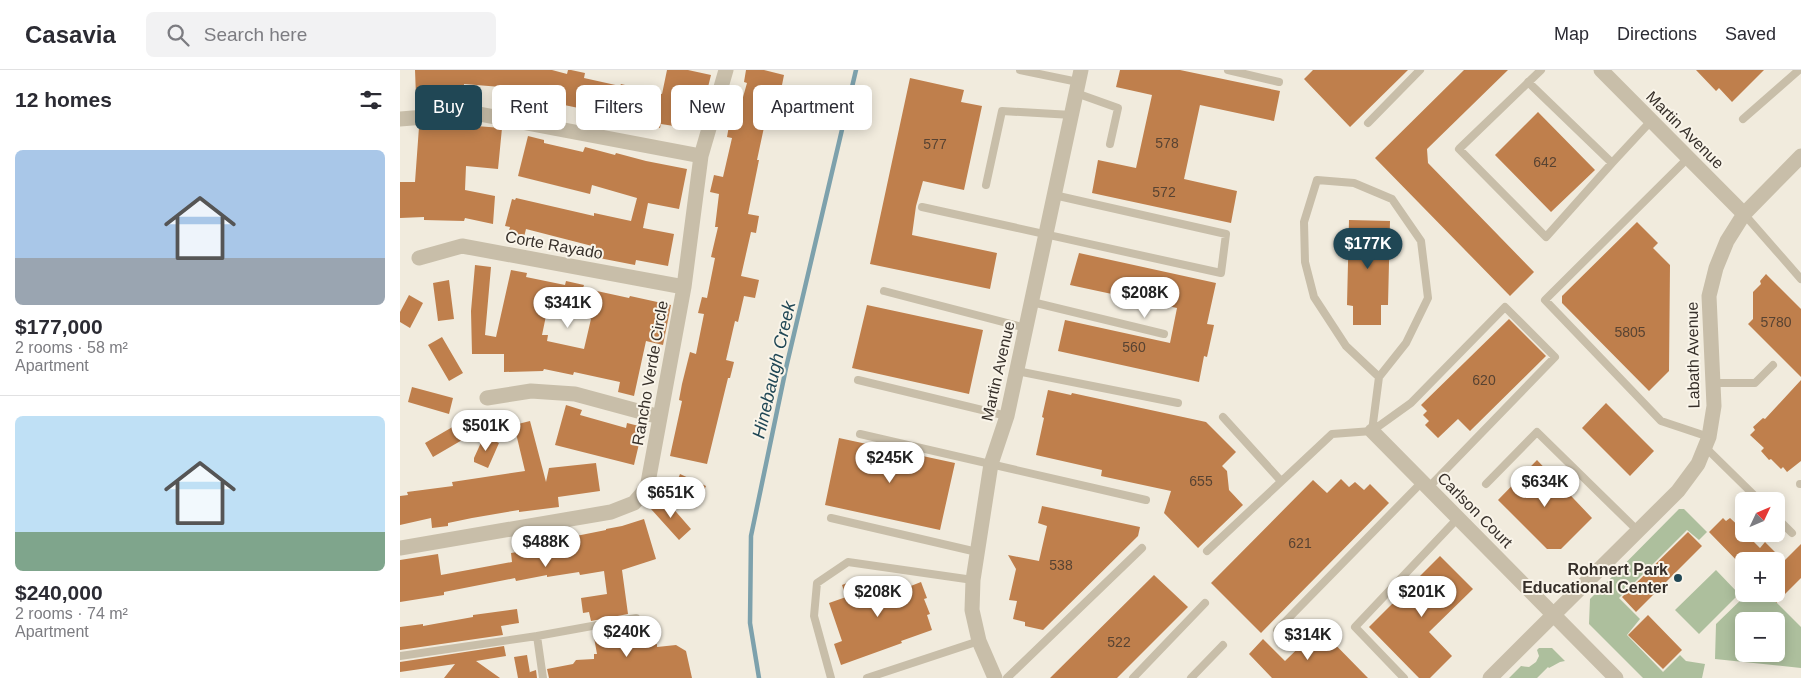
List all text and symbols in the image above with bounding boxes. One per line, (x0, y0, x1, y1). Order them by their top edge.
search box (146, 12, 496, 57)
text: Casavia (25, 21, 116, 48)
icon: search (164, 21, 192, 49)
text: Search here (204, 24, 307, 45)
text: Map (1554, 24, 1589, 44)
text: Directions (1617, 24, 1697, 44)
text: Saved (1725, 24, 1776, 44)
chip: Buy (415, 85, 482, 130)
chip: Rent (492, 85, 566, 130)
chip: Filters (576, 85, 661, 130)
chip: New (671, 85, 743, 130)
chip: Apartment (753, 85, 872, 130)
icon: filters (357, 86, 385, 114)
text: 12 homes (15, 88, 112, 111)
street label: Martin Avenue (1643, 88, 1727, 172)
house number: 578 (1155, 135, 1179, 151)
house number: 577 (923, 136, 947, 152)
house number: 642 (1533, 154, 1557, 170)
icon: home (155, 183, 245, 273)
house number: 572 (1152, 184, 1176, 200)
street label: Corte Rayado (504, 228, 604, 262)
pin: $177K (1333, 228, 1403, 270)
text: $177K (1344, 235, 1392, 252)
pin: $208K (1110, 276, 1180, 319)
text: $208K (1121, 284, 1169, 301)
pin: $341K (533, 286, 603, 329)
text: $341K (544, 294, 592, 311)
street label: Rancho Verde Circle (629, 299, 671, 447)
water label: Hinebaugh Creek (748, 299, 800, 441)
street label: Labath Avenue (1684, 302, 1702, 408)
house number: 5780 (1760, 314, 1792, 330)
text: $177,000 (15, 315, 103, 338)
street label: Martin Avenue (978, 319, 1018, 423)
house number: 5805 (1614, 324, 1646, 340)
text: 2 rooms · 58 m² (15, 339, 128, 356)
house number: 560 (1122, 339, 1146, 355)
text: Apartment (15, 357, 89, 374)
house number: 620 (1472, 372, 1496, 388)
pin: $501K (451, 410, 521, 452)
text: $501K (462, 417, 510, 434)
pin: $245K (855, 442, 925, 484)
icon: home (155, 448, 245, 538)
text: $245K (866, 449, 914, 466)
pin: $634K (1510, 466, 1580, 508)
street label: Carlson Court (1434, 469, 1516, 551)
house number: 655 (1189, 473, 1213, 489)
text: $634K (1521, 473, 1569, 490)
pin: $651K (636, 476, 706, 519)
text: $651K (647, 484, 695, 501)
north arrow (1735, 492, 1785, 542)
map controls (1735, 492, 1785, 662)
pin: $488K (511, 526, 581, 568)
text: $488K (522, 533, 570, 550)
house number: 621 (1288, 535, 1312, 551)
button: + (1735, 552, 1785, 602)
house number: 538 (1049, 557, 1073, 573)
place label: Rohnert Park Educational Center (1522, 561, 1668, 596)
marker: Rohnert Park Educational Center (1672, 572, 1684, 584)
pin: $208K (843, 576, 913, 618)
pin: $201K (1387, 576, 1457, 618)
text: $240,000 (15, 581, 103, 604)
text: $208K (854, 583, 902, 600)
text: $201K (1398, 583, 1446, 600)
text: 2 rooms · 74 m² (15, 605, 128, 622)
button: − (1735, 612, 1785, 662)
pin: $240K (592, 616, 662, 658)
pin: $314K (1273, 618, 1343, 661)
text: Apartment (15, 623, 89, 640)
text: $240K (603, 623, 651, 640)
text: $314K (1284, 626, 1332, 643)
house number: 522 (1107, 634, 1131, 650)

